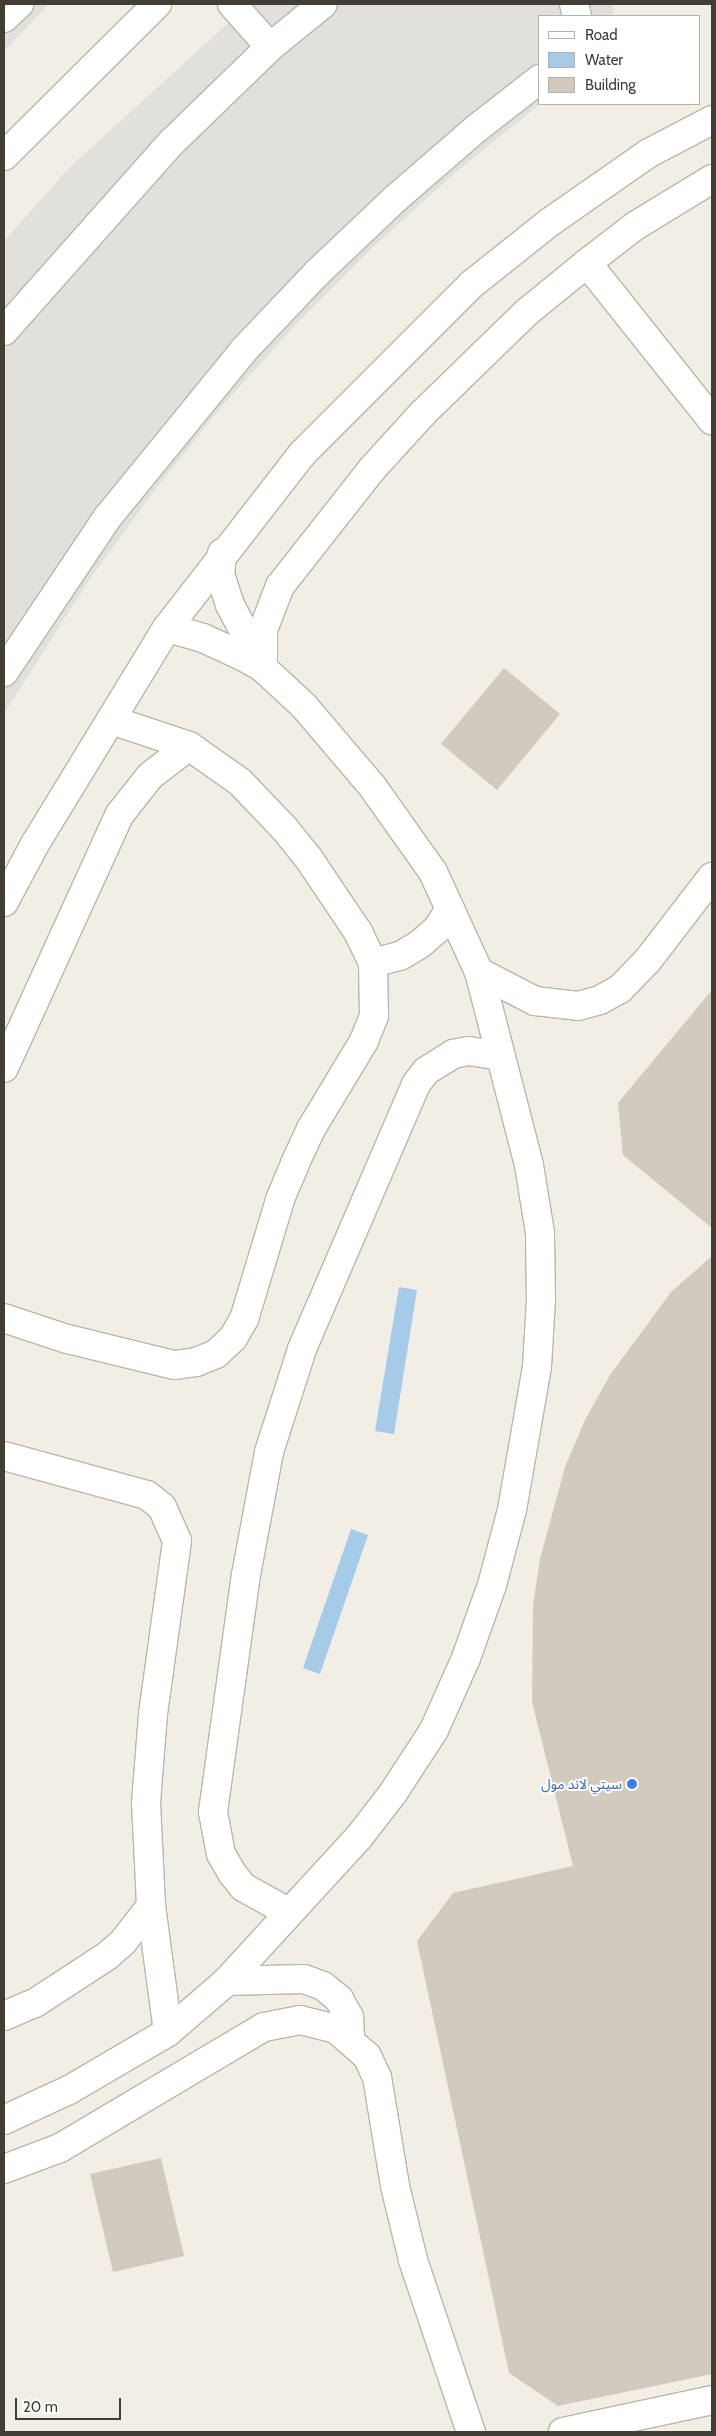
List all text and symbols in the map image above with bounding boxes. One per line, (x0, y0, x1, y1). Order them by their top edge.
legend (538, 15, 701, 105)
text: Road (585, 26, 618, 44)
text: Water (585, 51, 623, 69)
text: Building (585, 76, 636, 94)
place label: سيتي لاند مول (541, 1776, 622, 1792)
marker: سيتي لاند مول (626, 1778, 638, 1790)
scale bar (18, 2388, 124, 2420)
text: 20 m (23, 2398, 58, 2416)

